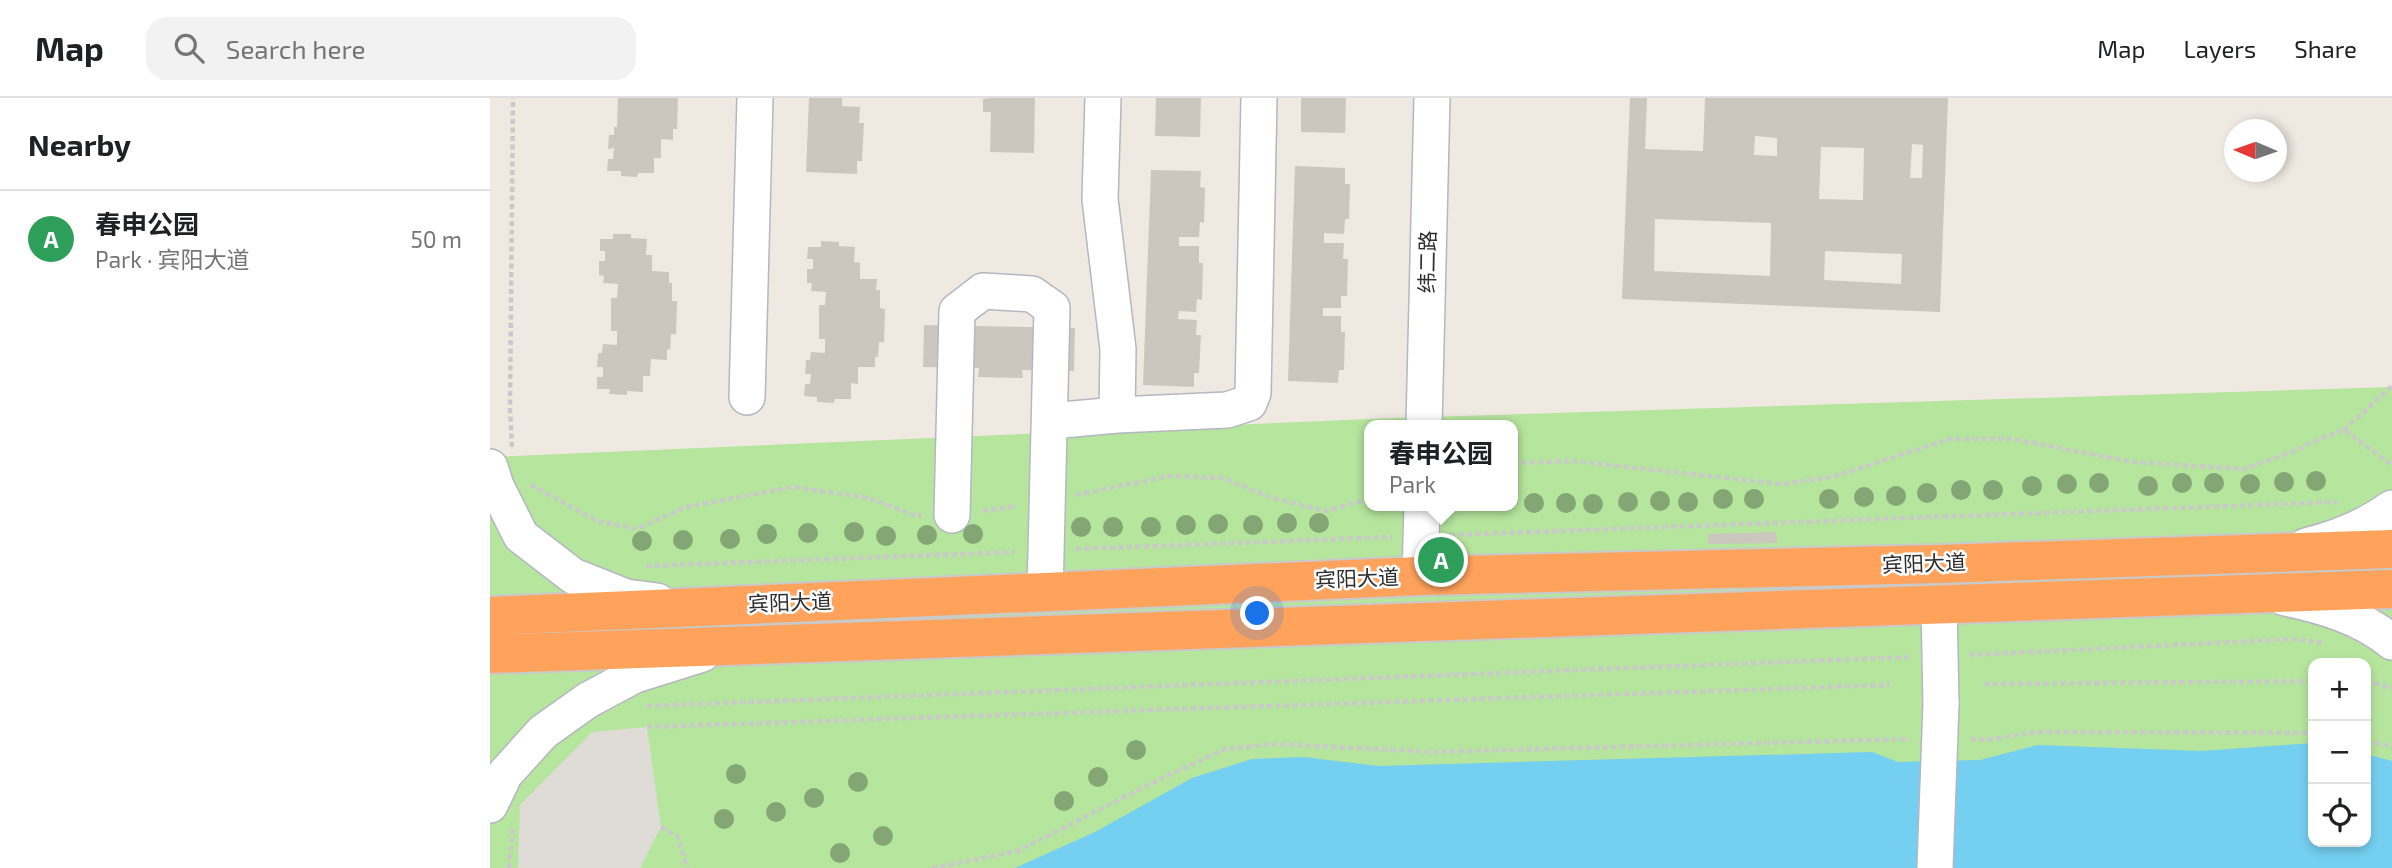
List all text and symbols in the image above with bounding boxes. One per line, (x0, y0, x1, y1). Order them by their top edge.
search box (146, 17, 636, 80)
text: Map (35, 28, 104, 68)
icon: search (170, 29, 208, 67)
text: Search here (226, 33, 365, 64)
text: Map (2097, 34, 2145, 63)
text: Layers (2183, 34, 2256, 63)
text: Share (2294, 34, 2357, 63)
north arrow (2224, 119, 2287, 182)
text: Nearby (28, 126, 131, 162)
text: 春申公园 (95, 208, 199, 239)
text: A (43, 225, 59, 253)
text: 50 m (411, 225, 462, 253)
street label: 纬二路 (1413, 230, 1440, 294)
text: Park · 宾阳大道 (95, 245, 250, 273)
popup (1364, 420, 1518, 511)
text: 春申公园 (1389, 437, 1493, 468)
text: Park (1389, 470, 1436, 498)
pin: A (1418, 534, 1464, 586)
street label: 宾阳大道 (1882, 549, 1966, 576)
street label: 宾阳大道 (1315, 564, 1399, 591)
street label: 宾阳大道 (748, 588, 832, 615)
your location (1240, 596, 1274, 630)
map controls (2308, 658, 2371, 847)
button: + (2308, 658, 2371, 721)
button: − (2308, 721, 2371, 784)
button: locate (2308, 784, 2371, 847)

